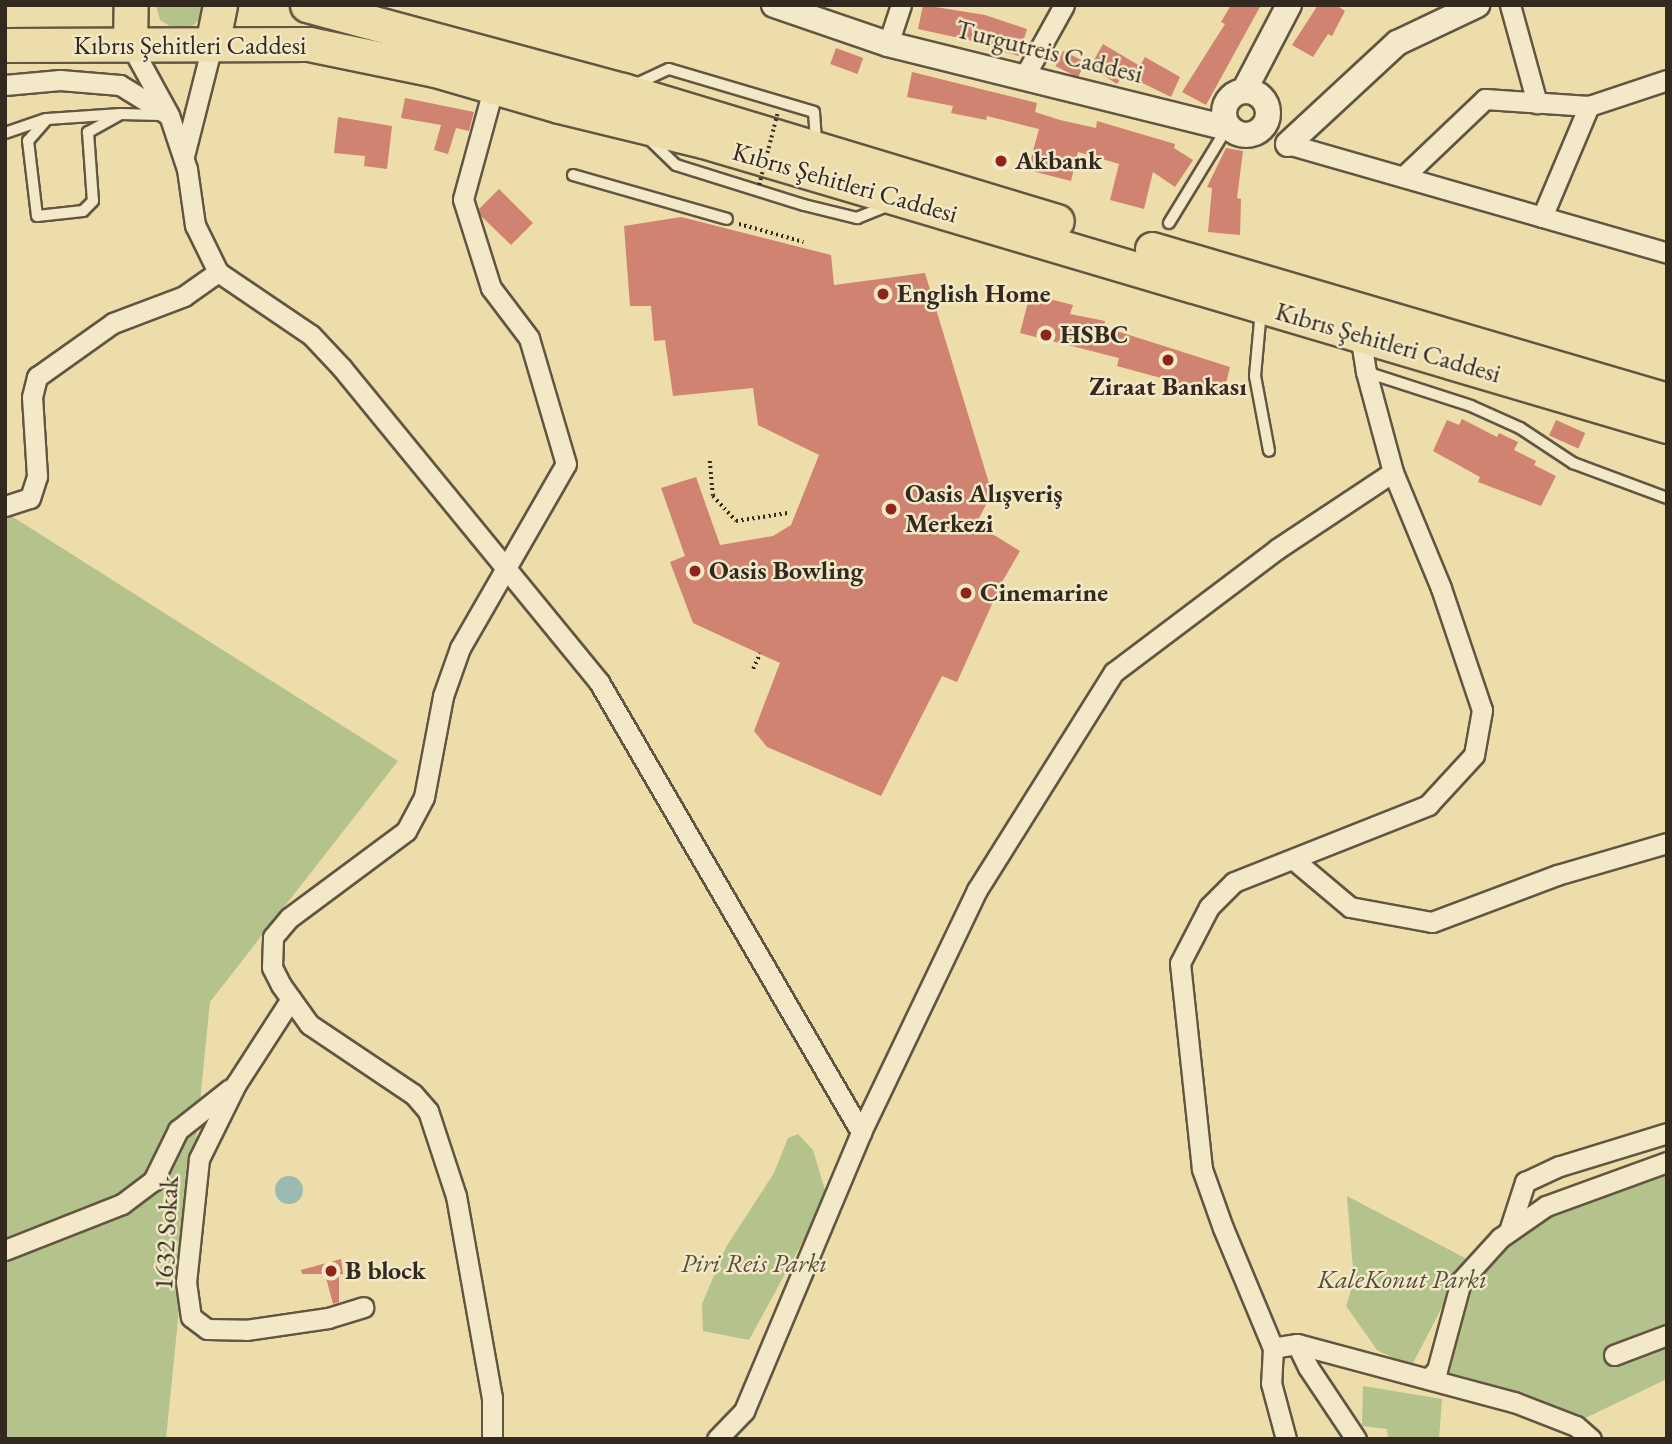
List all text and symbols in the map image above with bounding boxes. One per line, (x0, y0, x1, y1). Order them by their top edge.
street label: Turgutreis Caddesi (952, 14, 1146, 90)
street label: Kıbrıs Şehitleri Caddesi (74, 30, 306, 62)
street label: Kıbrıs Şehitleri Caddesi (729, 136, 961, 230)
place label: Akbank (1015, 145, 1102, 177)
marker: Akbank (993, 153, 1009, 169)
place label: English Home (897, 278, 1051, 310)
marker: English Home (875, 286, 891, 302)
street label: Kıbrıs Şehitleri Caddesi (1272, 296, 1504, 390)
place label: HSBC (1060, 319, 1128, 351)
marker: HSBC (1038, 327, 1054, 343)
marker: Ziraat Bankası (1160, 352, 1176, 368)
place label: Ziraat Bankası (1089, 371, 1247, 403)
place label: Oasis Alışveriş Merkezi (905, 478, 1063, 540)
marker: Oasis Alışveriş Merkezi (883, 501, 899, 517)
place label: Oasis Bowling (709, 555, 864, 587)
marker: Oasis Bowling (687, 563, 703, 579)
place label: Cinemarine (980, 577, 1108, 609)
marker: Cinemarine (958, 585, 974, 601)
street label: 1632 Sokak (148, 1175, 186, 1291)
park label: Piri Reis Parkı (681, 1248, 827, 1280)
place label: B block (345, 1255, 426, 1287)
marker: B block (323, 1263, 339, 1279)
park label: KaleKonut Parkı (1317, 1264, 1487, 1296)

